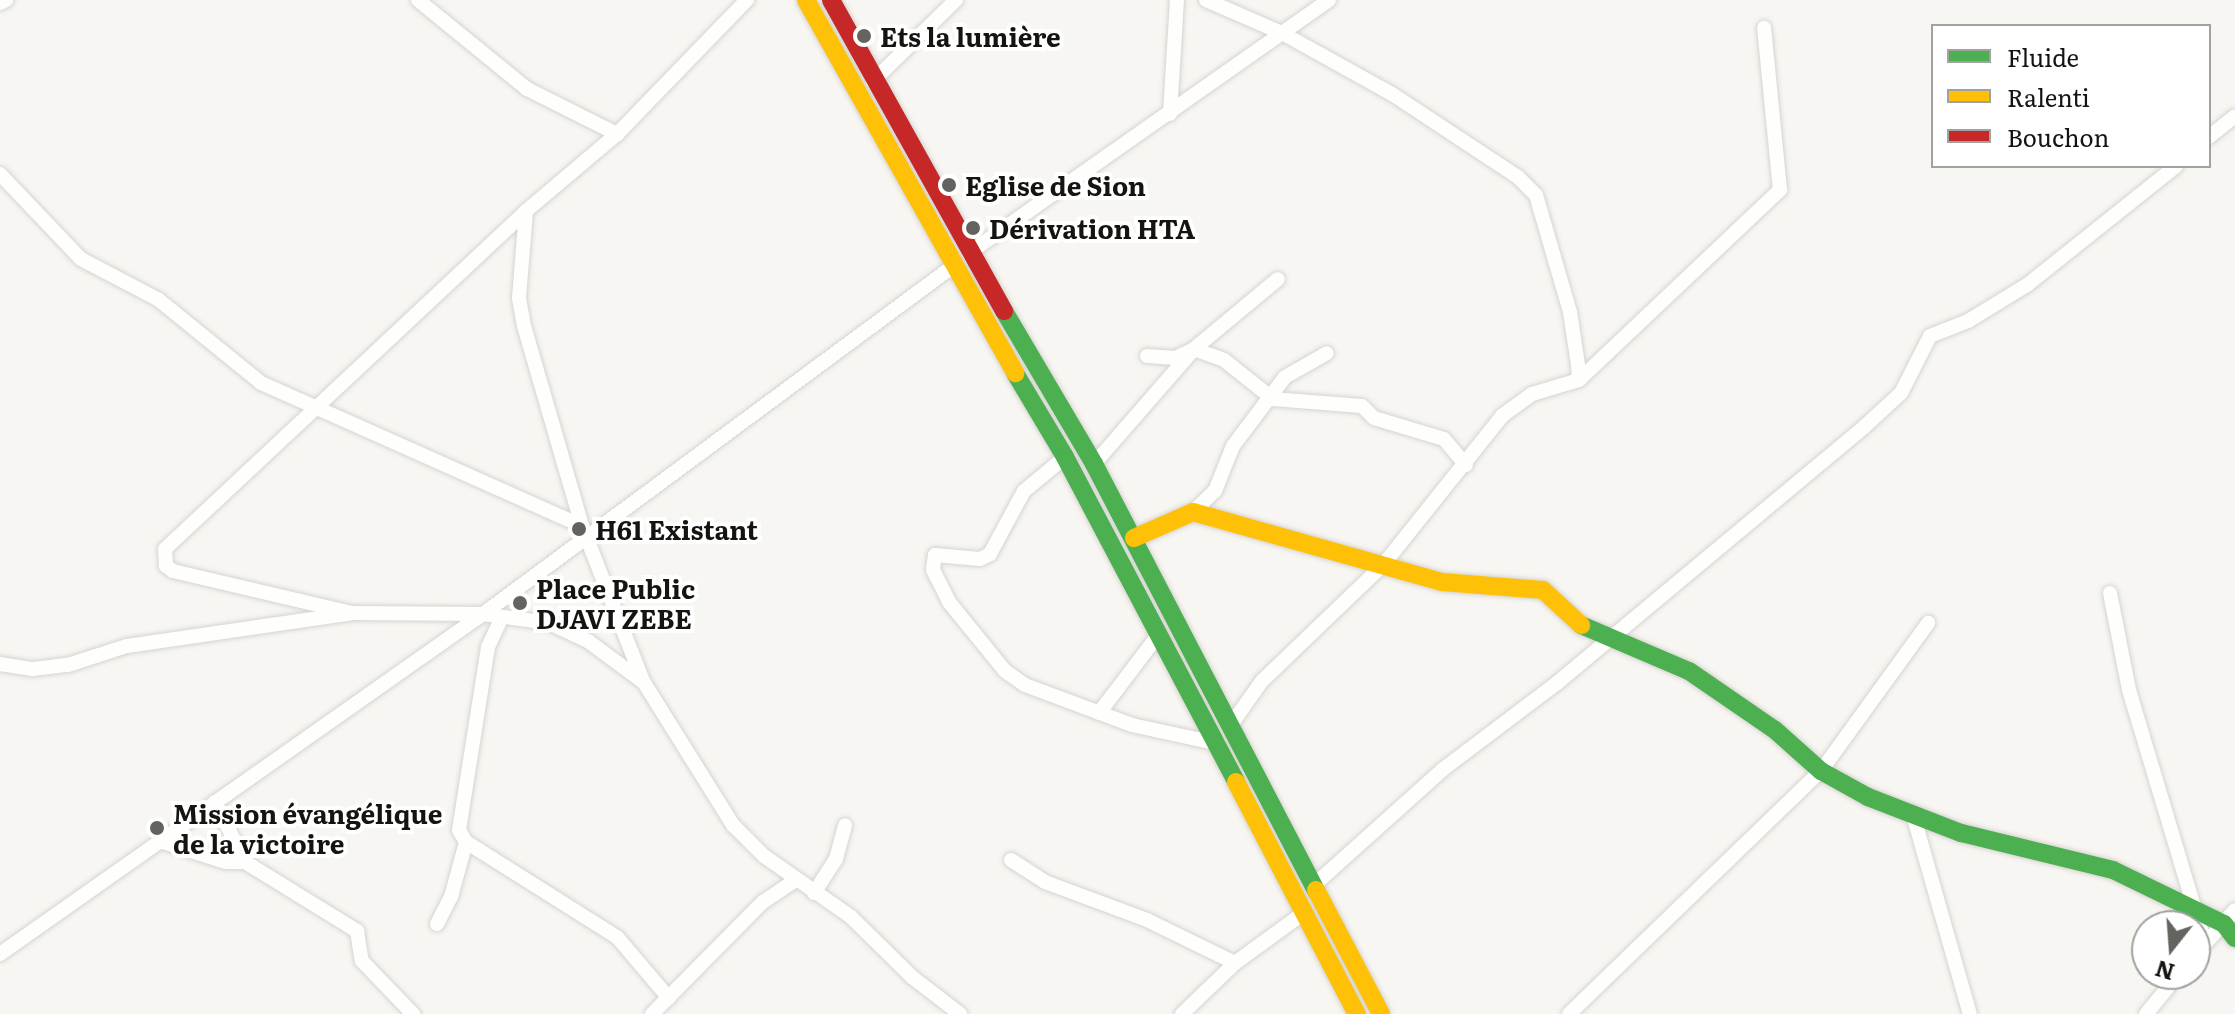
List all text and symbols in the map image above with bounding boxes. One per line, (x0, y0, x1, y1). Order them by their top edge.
place label: Ets la lumière (880, 20, 1061, 52)
legend (1931, 24, 2211, 168)
marker: Ets la lumière (855, 27, 873, 45)
text: Fluide (2007, 39, 2079, 74)
text: Ralenti (2007, 79, 2090, 114)
text: Bouchon (2007, 119, 2109, 154)
place label: Eglise de Sion (965, 169, 1146, 201)
marker: Eglise de Sion (940, 176, 958, 194)
place label: Dérivation HTA (989, 212, 1195, 244)
marker: Dérivation HTA (964, 219, 982, 237)
place label: H61 Existant (595, 513, 758, 545)
marker: H61 Existant (570, 520, 588, 538)
place label: Place Public DJAVI ZEBE (536, 572, 695, 634)
marker: Place Public DJAVI ZEBE (511, 594, 529, 612)
place label: Mission évangélique de la victoire (173, 797, 442, 858)
marker: Mission évangélique de la victoire (148, 819, 166, 837)
north arrow (2131, 910, 2211, 990)
text: N (2151, 953, 2178, 990)

